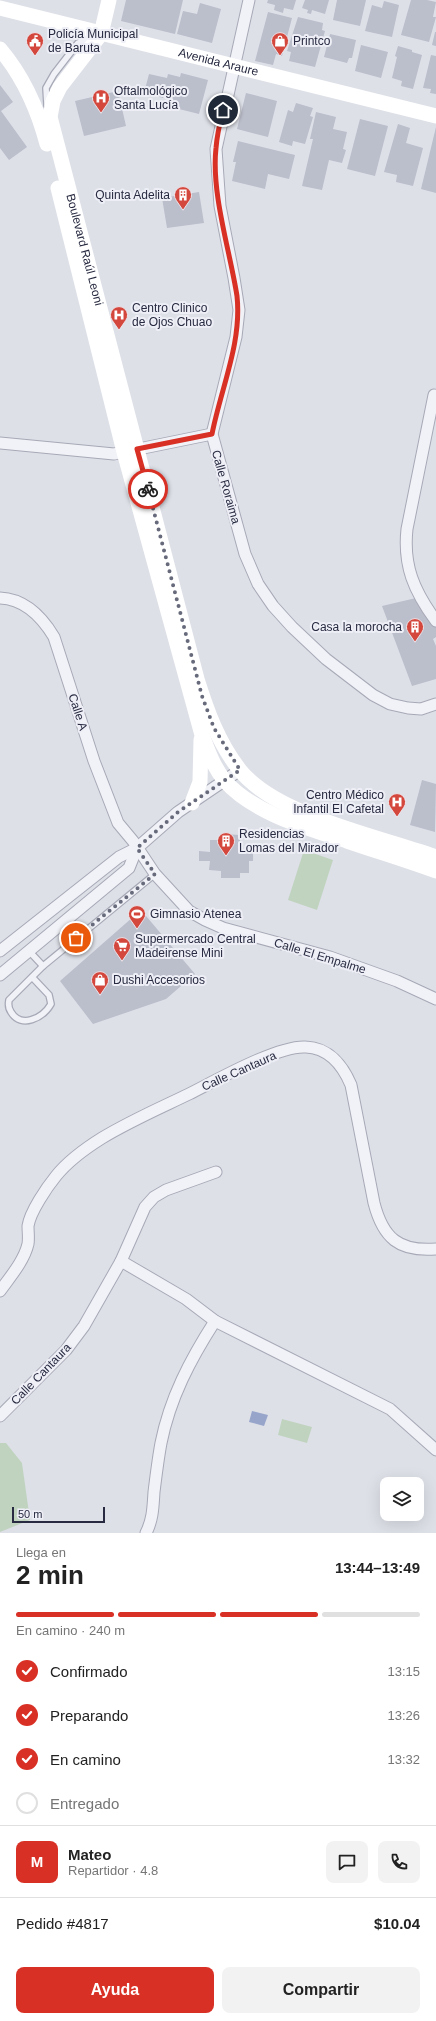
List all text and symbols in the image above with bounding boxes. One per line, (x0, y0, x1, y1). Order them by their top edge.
place label: Policía Municipal de Baruta (48, 27, 138, 55)
public building icon: Policía Municipal de Baruta (25, 31, 45, 56)
shop icon: Printco (270, 31, 290, 56)
place label: Printco (293, 34, 331, 48)
street label: Avenida Araure (177, 45, 260, 79)
place label: Oftalmológico Santa Lucía (114, 84, 188, 112)
hospital icon: Oftalmológico Santa Lucía (91, 88, 111, 113)
pin (206, 93, 240, 127)
icon: home (212, 99, 234, 121)
building icon: Quinta Adelita (173, 185, 193, 210)
place label: Quinta Adelita (95, 188, 170, 202)
street label: Boulevard Raúl Leoni (63, 192, 106, 307)
place label: Centro Clinico de Ojos Chuao (132, 301, 212, 329)
hospital icon: Centro Clinico de Ojos Chuao (109, 305, 129, 330)
street label: Calle Roraima (209, 449, 243, 526)
courier (128, 469, 168, 509)
icon: bike (137, 478, 159, 500)
building icon: Casa la morocha (405, 617, 425, 642)
place label: Casa la morocha (311, 620, 402, 634)
street label: Calle A (65, 692, 91, 732)
place label: Centro Médico Infantil El Cafetal (293, 788, 384, 816)
hospital icon: Centro Médico Infantil El Cafetal (387, 792, 407, 817)
place label: Residencias Lomas del Mirador (239, 827, 338, 855)
building icon: Residencias Lomas del Mirador (216, 831, 236, 856)
sports icon: Gimnasio Atenea (127, 904, 147, 929)
place label: Gimnasio Atenea (150, 907, 242, 921)
pin (59, 921, 93, 955)
icon: bag (65, 927, 87, 949)
place label: Supermercado Central Madeirense Mini (135, 932, 256, 960)
street label: Calle El Empalme (272, 935, 368, 977)
supermarket icon: Supermercado Central Madeirense Mini (112, 936, 132, 961)
shop icon: Dushi Accesorios (90, 970, 110, 995)
place label: Dushi Accesorios (113, 973, 205, 987)
street label: Calle Cantaura (200, 1048, 279, 1094)
street label: Calle Cantaura (8, 1340, 74, 1408)
map controls (380, 1477, 424, 1521)
button: layers (380, 1477, 424, 1521)
scale bar (12, 1505, 105, 1524)
text: 50 m (18, 1508, 42, 1520)
text: Llega en (16, 1545, 66, 1560)
text: 13:44–13:49 (335, 1559, 420, 1576)
text: 2 min (16, 1560, 84, 1590)
text: En camino · 240 m (16, 1623, 125, 1638)
icon: check (16, 1660, 38, 1682)
text: Confirmado (50, 1663, 128, 1680)
text: 13:15 (387, 1664, 420, 1679)
icon: check (16, 1704, 38, 1726)
text: Preparando (50, 1707, 128, 1724)
text: 13:26 (387, 1708, 420, 1723)
icon: check (16, 1748, 38, 1770)
text: En camino (50, 1751, 121, 1768)
text: 13:32 (387, 1752, 420, 1767)
text: Entregado (50, 1795, 119, 1812)
button: chat (326, 1841, 368, 1883)
button: phone (378, 1841, 420, 1883)
text: Mateo (68, 1846, 111, 1863)
text: M (31, 1853, 43, 1870)
text: Repartidor · 4.8 (68, 1863, 158, 1878)
text: Pedido #4817 (16, 1915, 109, 1932)
text: $10.04 (374, 1915, 420, 1932)
button: Ayuda (16, 1967, 214, 2013)
button: Compartir (222, 1967, 420, 2013)

